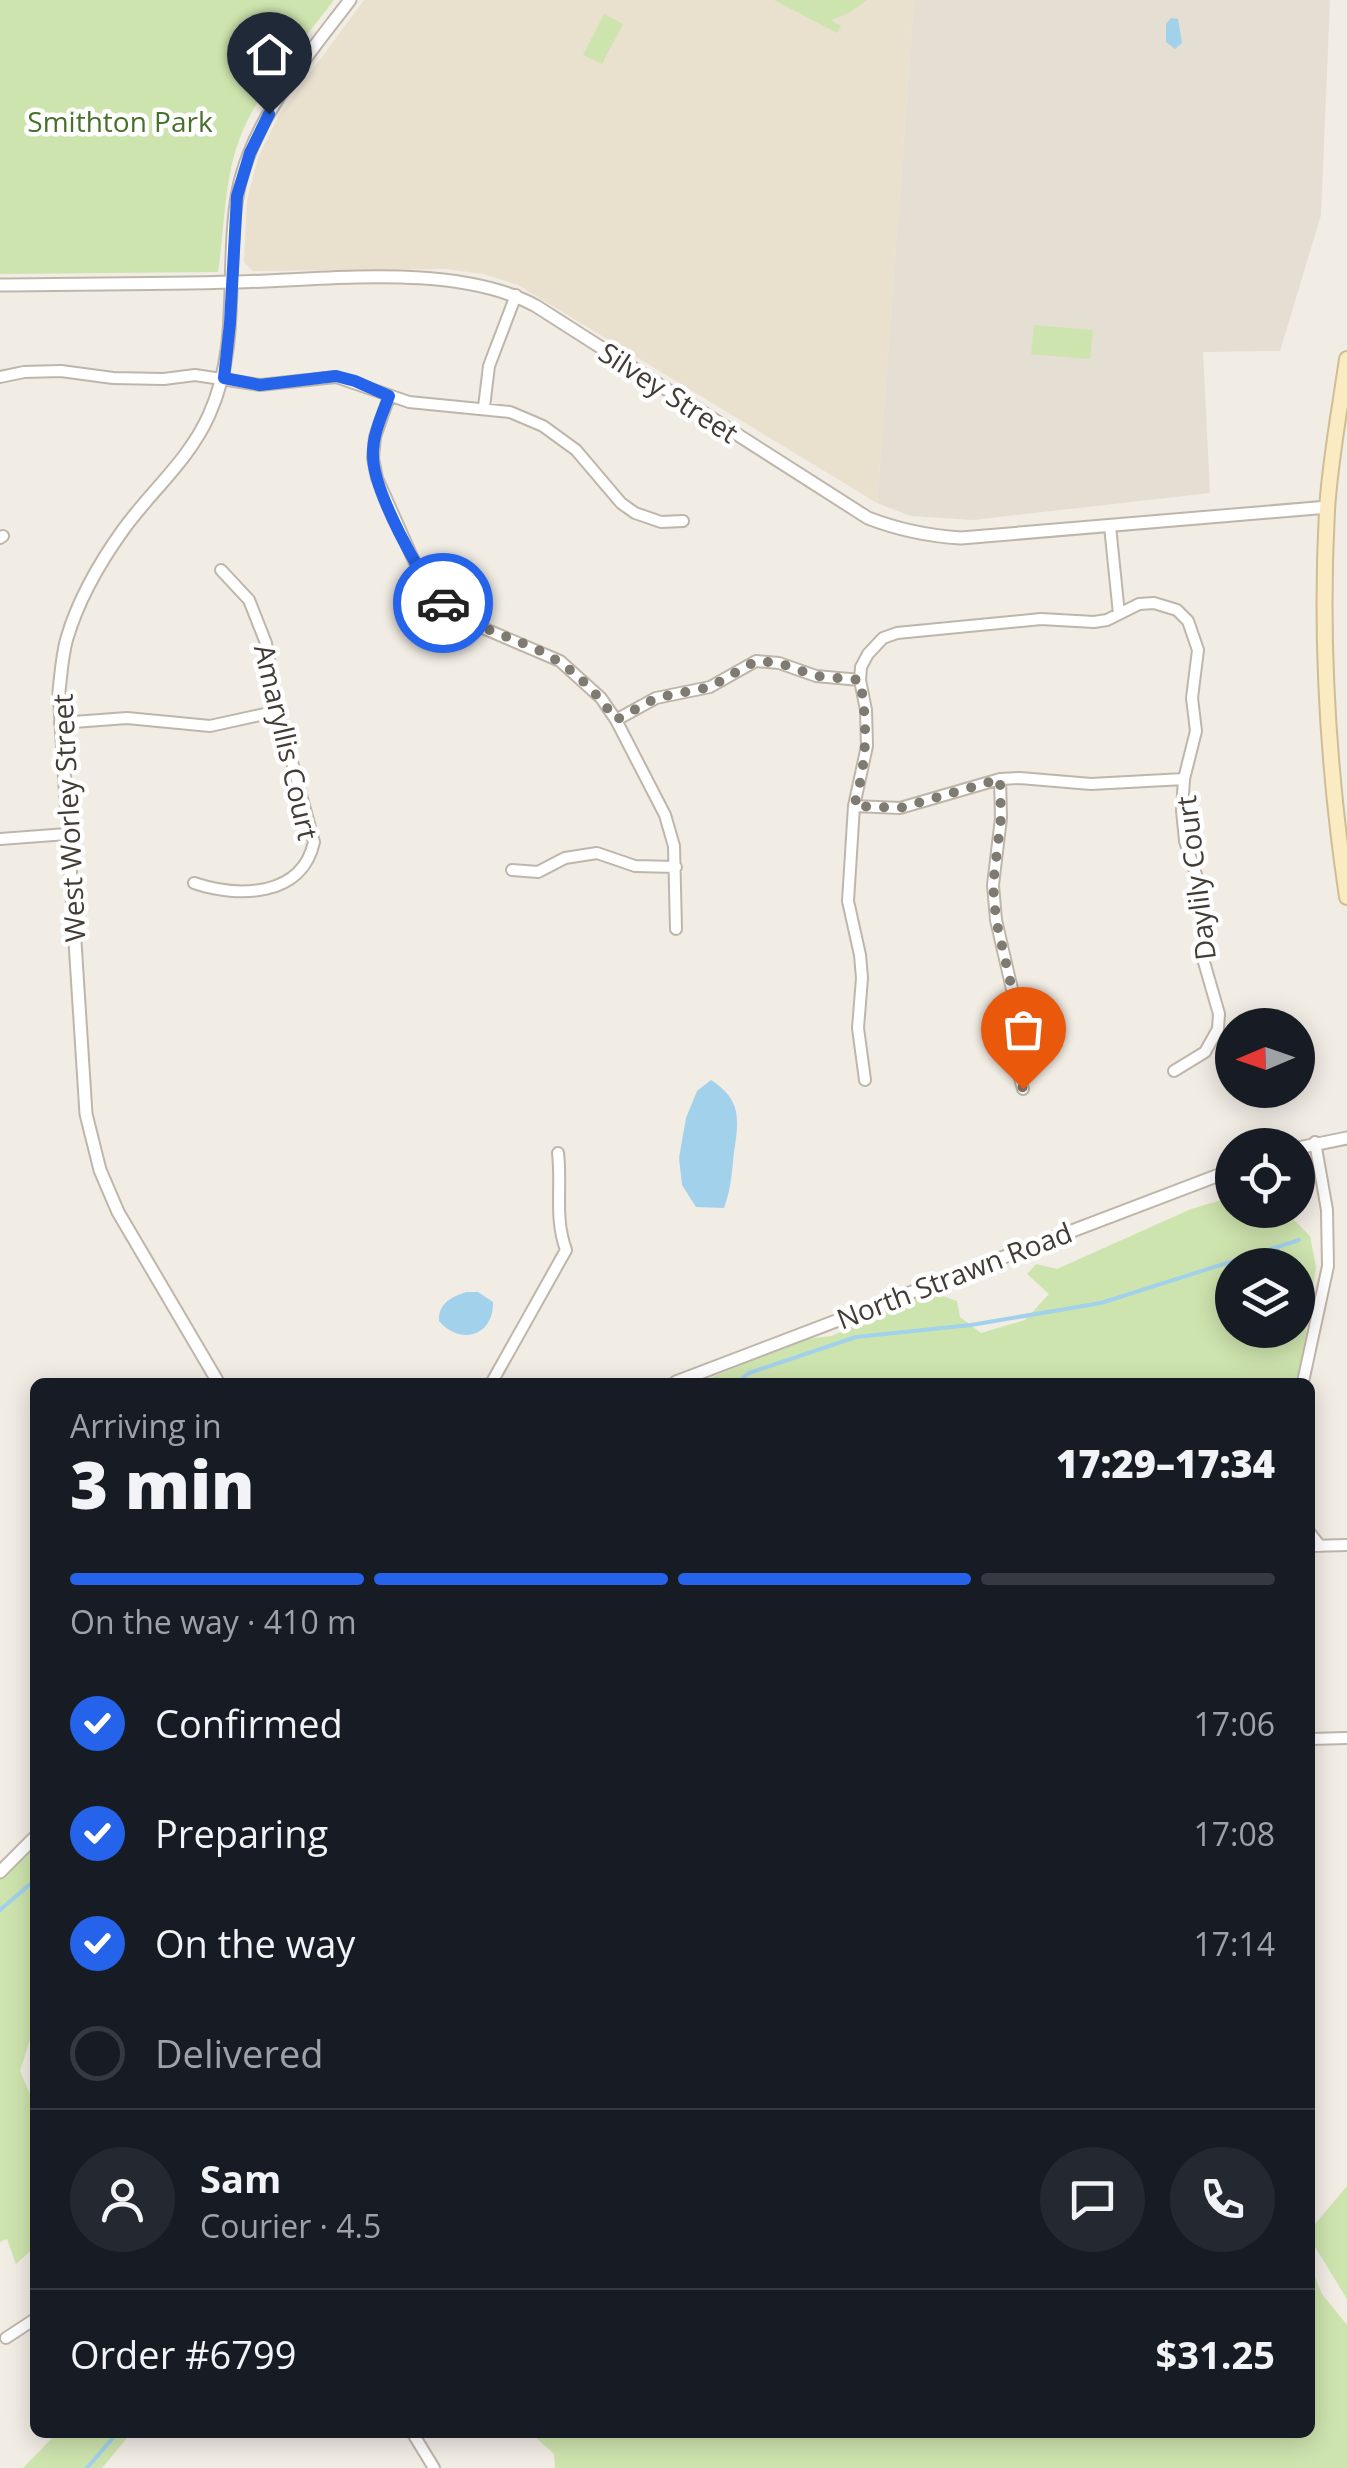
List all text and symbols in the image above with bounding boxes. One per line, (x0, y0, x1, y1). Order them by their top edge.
pin (227, 12, 312, 115)
icon: home (242, 27, 297, 82)
park label: Smithton Park (27, 102, 213, 140)
street label: Silvey Street (592, 333, 746, 451)
courier (393, 553, 493, 653)
icon: car (416, 576, 471, 631)
street label: Amaryllis Court (246, 641, 328, 844)
street label: West Worley Street (43, 693, 93, 943)
street label: Daylily Court (1166, 794, 1224, 962)
pin (981, 987, 1066, 1090)
icon: bag (996, 1002, 1051, 1057)
north arrow (1215, 1008, 1315, 1108)
map controls (1215, 1008, 1315, 1348)
button: locate (1215, 1128, 1315, 1228)
street label: North Strawn Road (831, 1213, 1077, 1337)
button: layers (1215, 1248, 1315, 1348)
text: Arriving in (70, 1404, 222, 1447)
text: 17:29–17:34 (1056, 1437, 1275, 1489)
text: 3 min (70, 1440, 255, 1528)
text: On the way · 410 m (70, 1600, 357, 1643)
icon: check (70, 1696, 125, 1751)
text: Confirmed (155, 1697, 343, 1749)
text: 17:06 (1193, 1702, 1275, 1745)
icon: check (70, 1806, 125, 1861)
text: Preparing (155, 1807, 328, 1859)
text: 17:08 (1193, 1812, 1275, 1855)
icon: check (70, 1916, 125, 1971)
text: On the way (155, 1917, 355, 1969)
text: 17:14 (1193, 1922, 1275, 1965)
text: Delivered (155, 2027, 324, 2079)
button: person (70, 2147, 175, 2252)
button: chat (1040, 2147, 1145, 2252)
button: phone (1170, 2147, 1275, 2252)
text: Sam (200, 2152, 281, 2204)
text: Courier · 4.5 (200, 2204, 381, 2247)
text: Order #6799 (70, 2328, 297, 2380)
text: $31.25 (1156, 2328, 1275, 2380)

